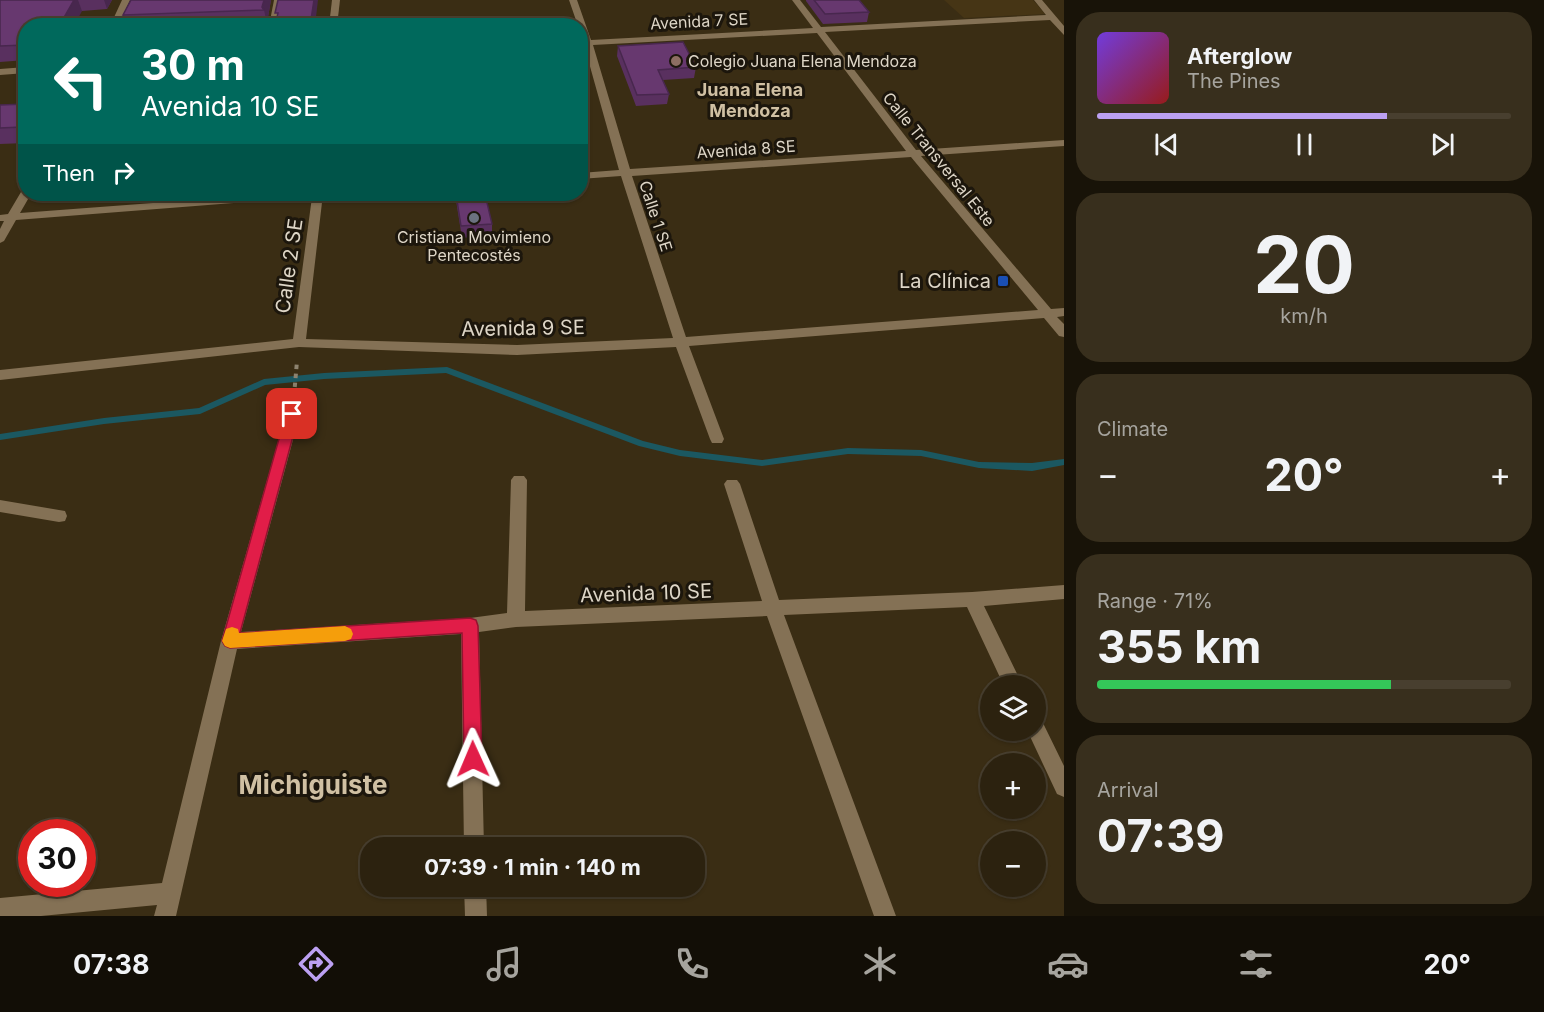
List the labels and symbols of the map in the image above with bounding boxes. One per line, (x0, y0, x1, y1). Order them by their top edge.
street label: Avenida 7 SE (650, 8, 748, 34)
place label: Colegio Juana Elena Mendoza (688, 51, 917, 71)
marker: Colegio Juana Elena Mendoza (669, 54, 683, 68)
district label: Juana Elena Mendoza (697, 79, 803, 121)
street label: Calle Transversal Este (879, 88, 999, 230)
street label: Avenida 8 SE (696, 136, 796, 162)
street label: Calle 1 SE (635, 178, 677, 254)
marker: Cristiana Movimieno Pentecostés (467, 211, 481, 225)
street label: Calle 2 SE (270, 217, 308, 315)
place label: Cristiana Movimieno Pentecostés (397, 227, 551, 265)
place label: La Clínica (899, 269, 991, 293)
marker: La Clínica (996, 274, 1010, 288)
street label: Avenida 9 SE (461, 315, 585, 341)
pin (266, 388, 317, 439)
street label: Avenida 10 SE (580, 579, 712, 607)
position arrow (441, 727, 505, 791)
district label: Michiguiste (239, 769, 387, 800)
speed limit sign: 30 (18, 819, 96, 897)

